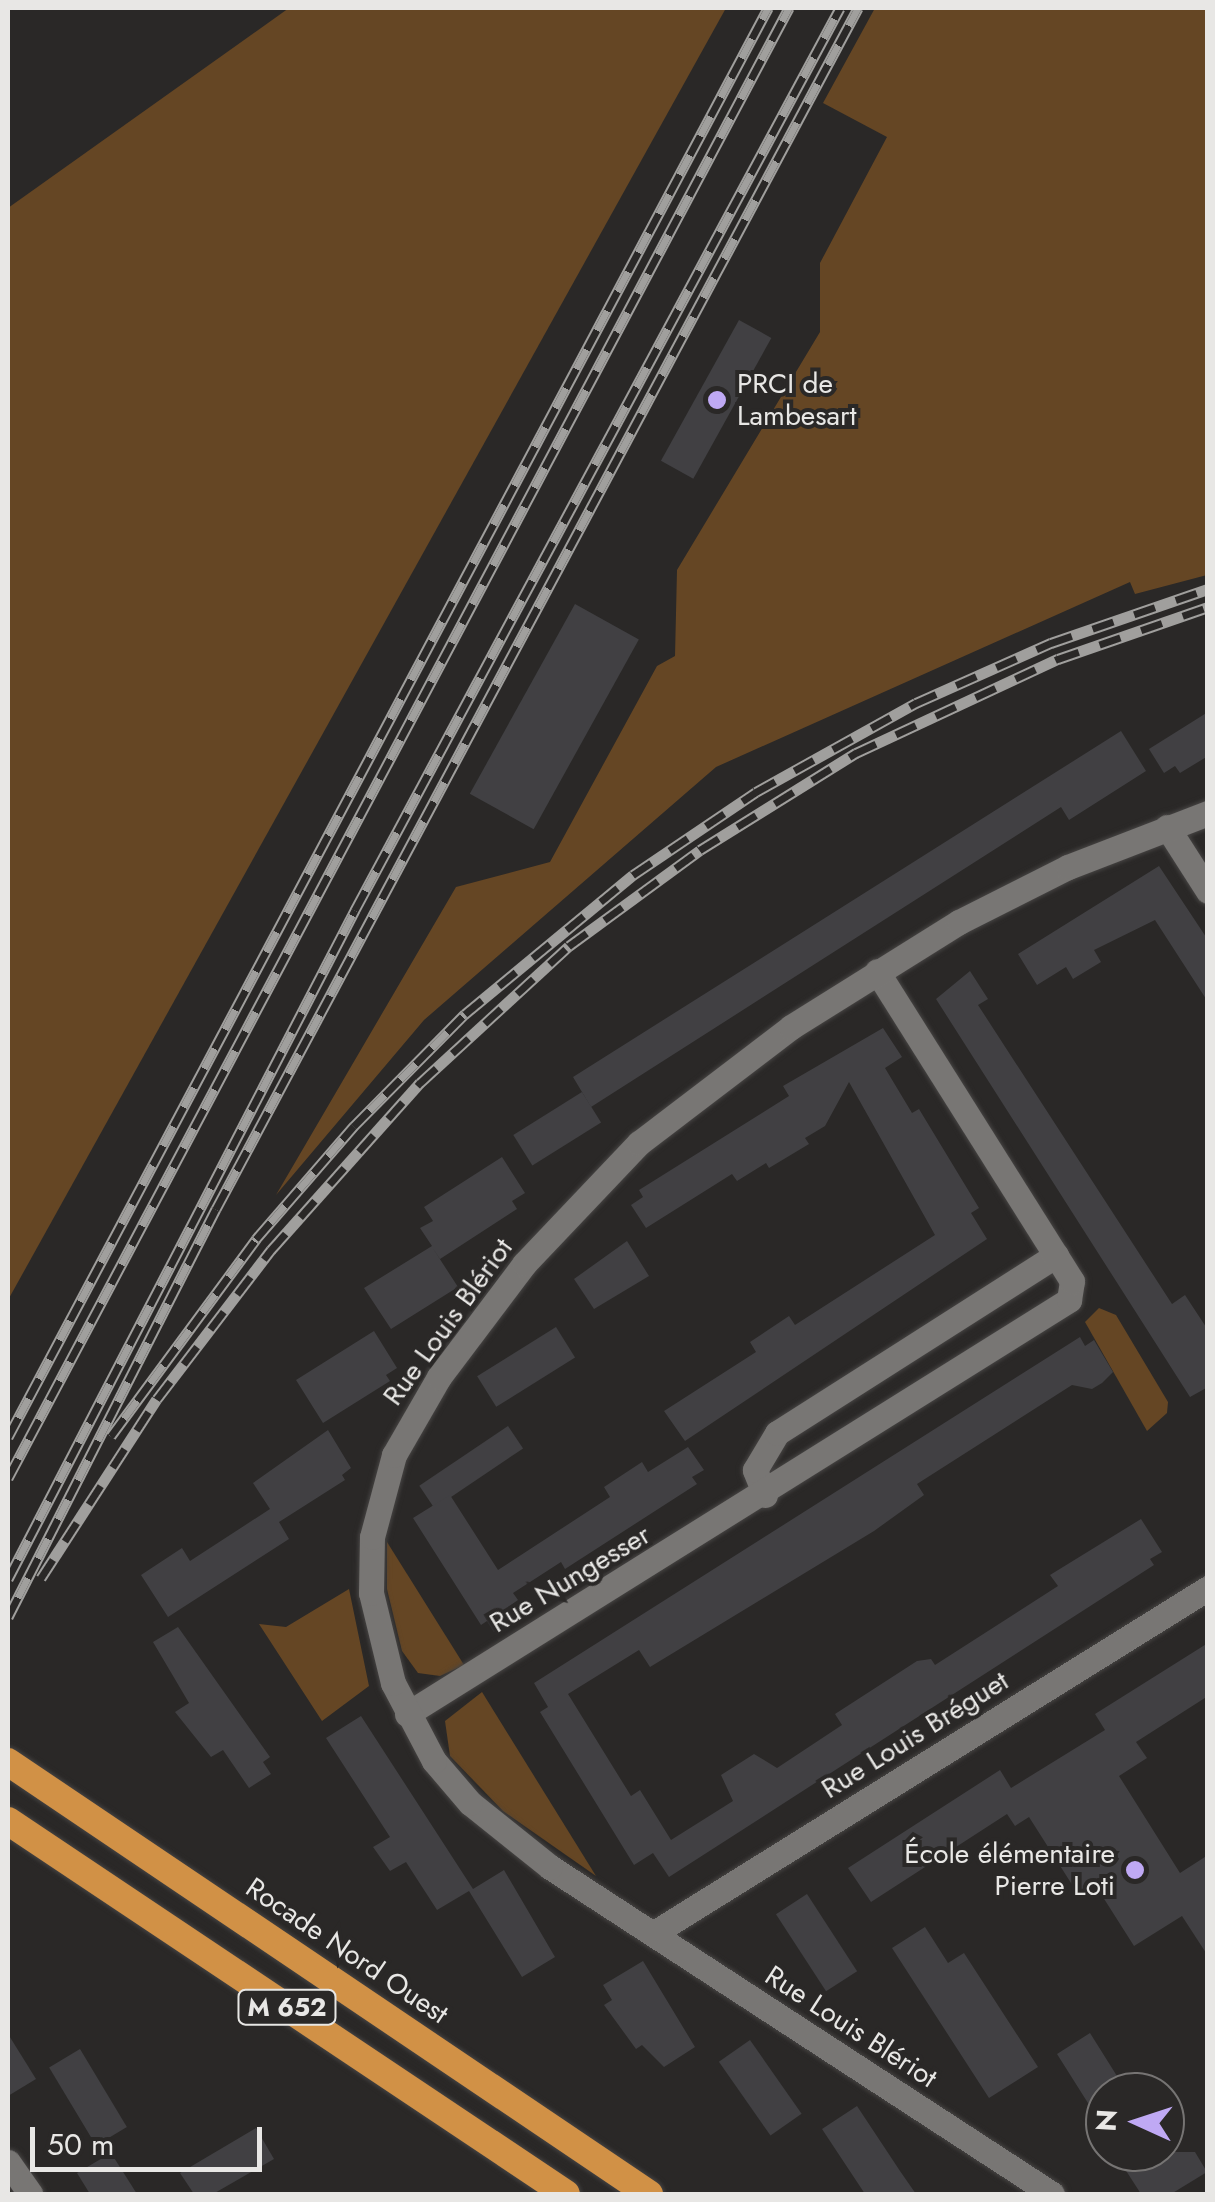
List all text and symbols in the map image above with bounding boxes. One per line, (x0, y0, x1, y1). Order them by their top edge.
place label: PRCI de Lambesart (737, 367, 856, 433)
marker: PRCI de Lambesart (706, 389, 728, 411)
street label: Rue Louis Blériot (376, 1232, 520, 1412)
street label: Rue Nungesser (484, 1518, 656, 1640)
street label: Rue Louis Bréguet (815, 1664, 1015, 1806)
place label: École élémentaire Pierre Loti (904, 1837, 1115, 1903)
marker: École élémentaire Pierre Loti (1124, 1859, 1146, 1881)
street label: Rocade Nord Ouest (239, 1871, 455, 2031)
street label: Rue Louis Blériot (759, 1959, 943, 2095)
road number: M 652 (237, 1987, 337, 2027)
north arrow (1085, 2072, 1185, 2172)
scale bar (35, 2107, 268, 2169)
text: N (1085, 2108, 1128, 2133)
text: 50 m (47, 2123, 114, 2166)

